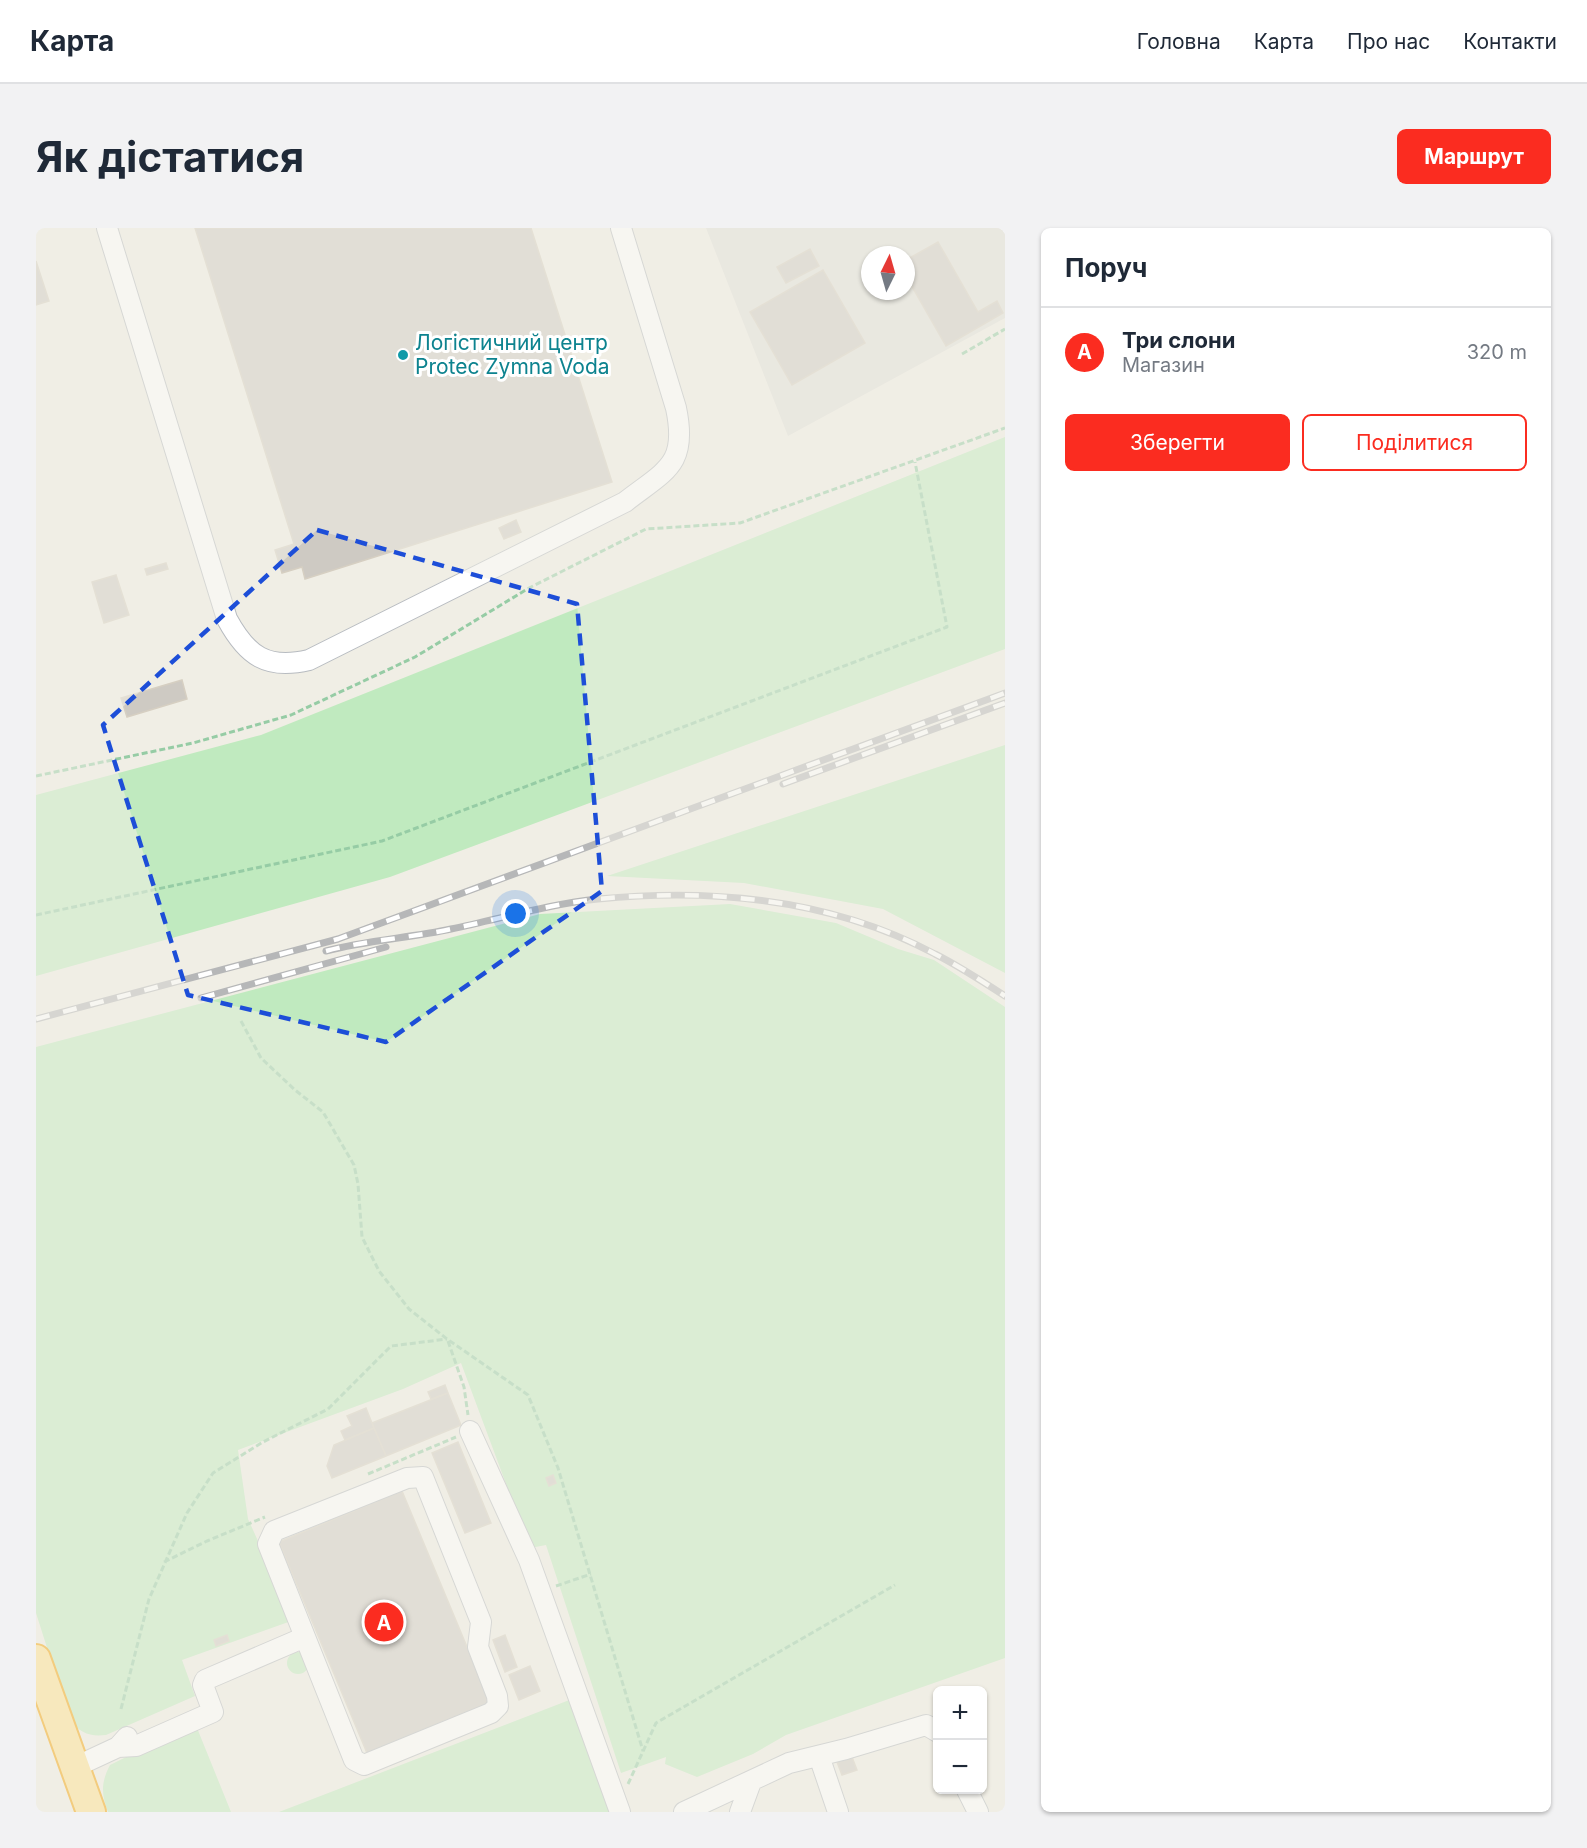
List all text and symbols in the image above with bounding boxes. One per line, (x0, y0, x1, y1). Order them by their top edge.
text: Карта (30, 24, 114, 58)
text: Головна (1137, 29, 1221, 54)
text: Карта (1254, 29, 1314, 54)
text: Про нас (1347, 29, 1430, 54)
text: Контакти (1463, 29, 1557, 54)
button: Маршрут (1397, 129, 1551, 184)
text: Як дістатися (36, 131, 304, 182)
north arrow (861, 246, 915, 300)
text: Поруч (1065, 252, 1147, 283)
text: Три слони (1122, 327, 1235, 353)
place label: Логістичний центр Protec Zymna Voda (415, 330, 610, 379)
text: A (1077, 340, 1092, 364)
text: 320 m (1467, 340, 1527, 364)
marker: Логістичний центр Protec Zymna Voda (396, 348, 410, 362)
text: Магазин (1122, 353, 1205, 377)
button: Зберегти (1065, 414, 1290, 471)
button: Поділитися (1302, 414, 1527, 471)
your location (501, 899, 530, 928)
pin: A (364, 1600, 404, 1644)
map controls (933, 1686, 987, 1794)
button: + (933, 1686, 987, 1740)
button: − (933, 1740, 987, 1794)

